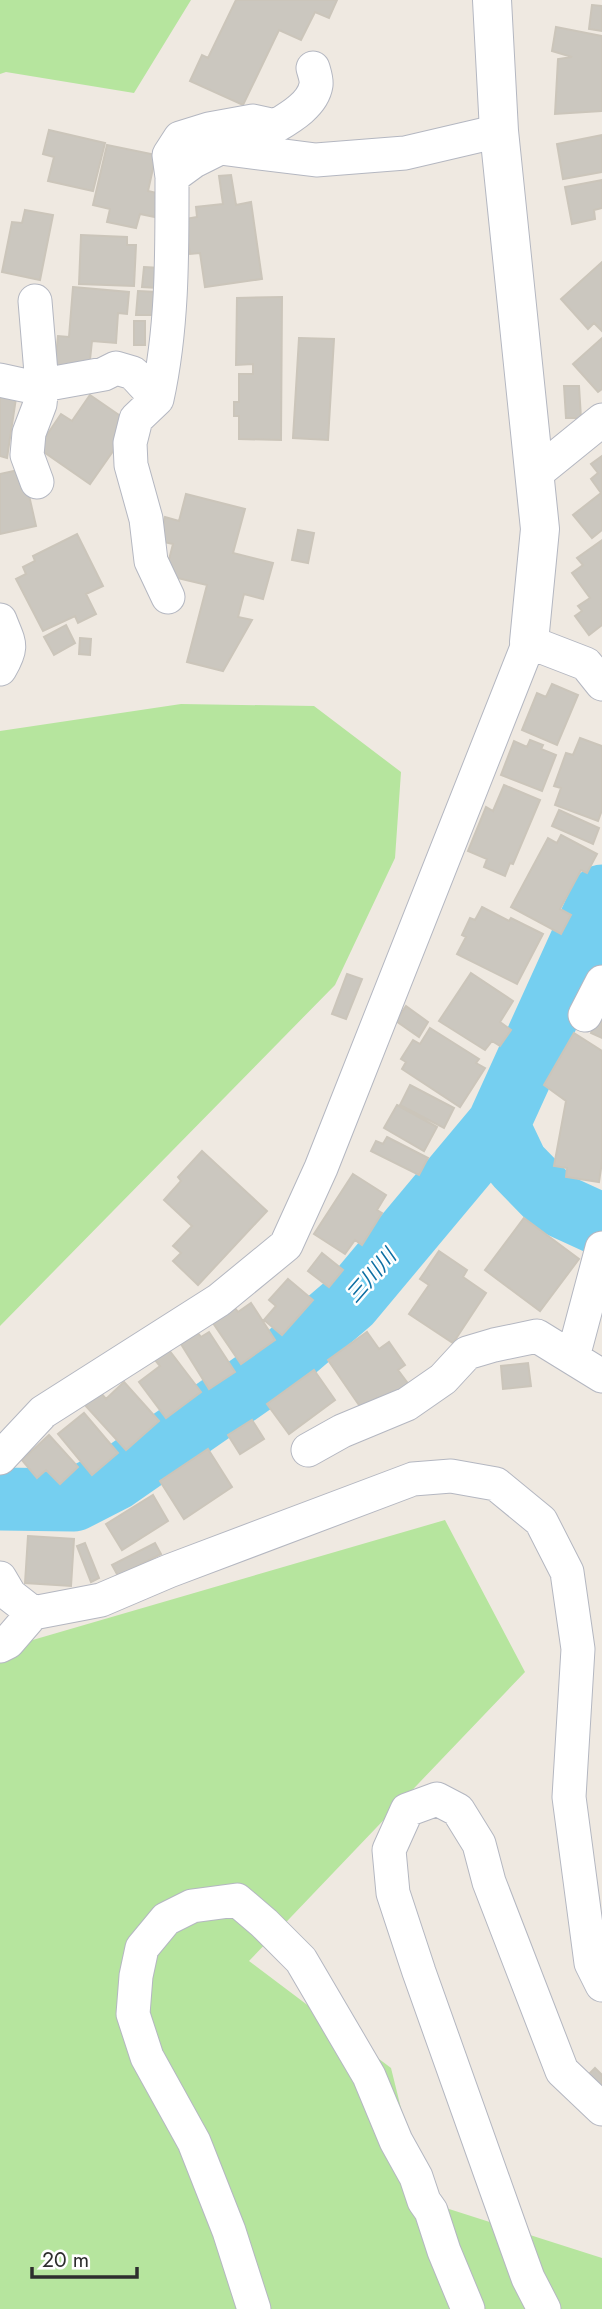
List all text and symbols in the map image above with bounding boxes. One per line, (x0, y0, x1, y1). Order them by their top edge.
water label: 三川川 (339, 1241, 404, 1310)
scale bar (32, 2236, 136, 2280)
text: 20 m (42, 2245, 89, 2275)

